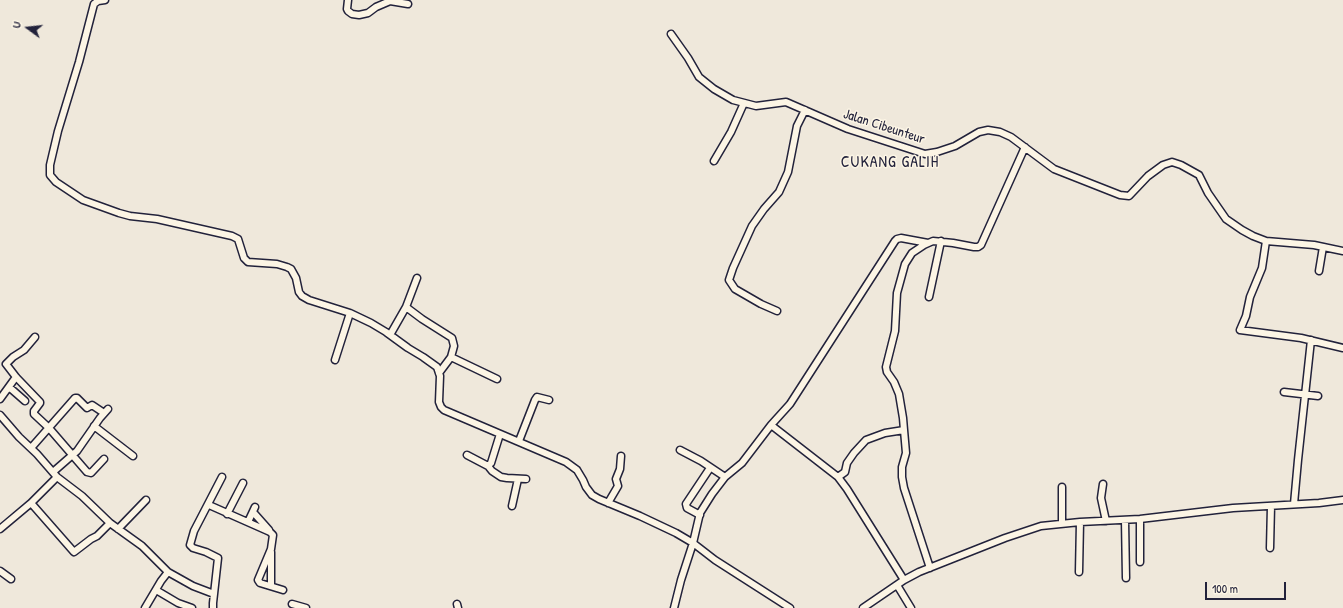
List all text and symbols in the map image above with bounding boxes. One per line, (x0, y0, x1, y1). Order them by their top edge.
north arrow (8, 8, 48, 48)
text: U (9, 20, 24, 30)
street label: Jalan Cibeunteur (841, 106, 927, 148)
district label: CUKANG GALIH (841, 153, 939, 173)
scale bar (1207, 574, 1288, 600)
text: 100 m (1212, 580, 1238, 597)

